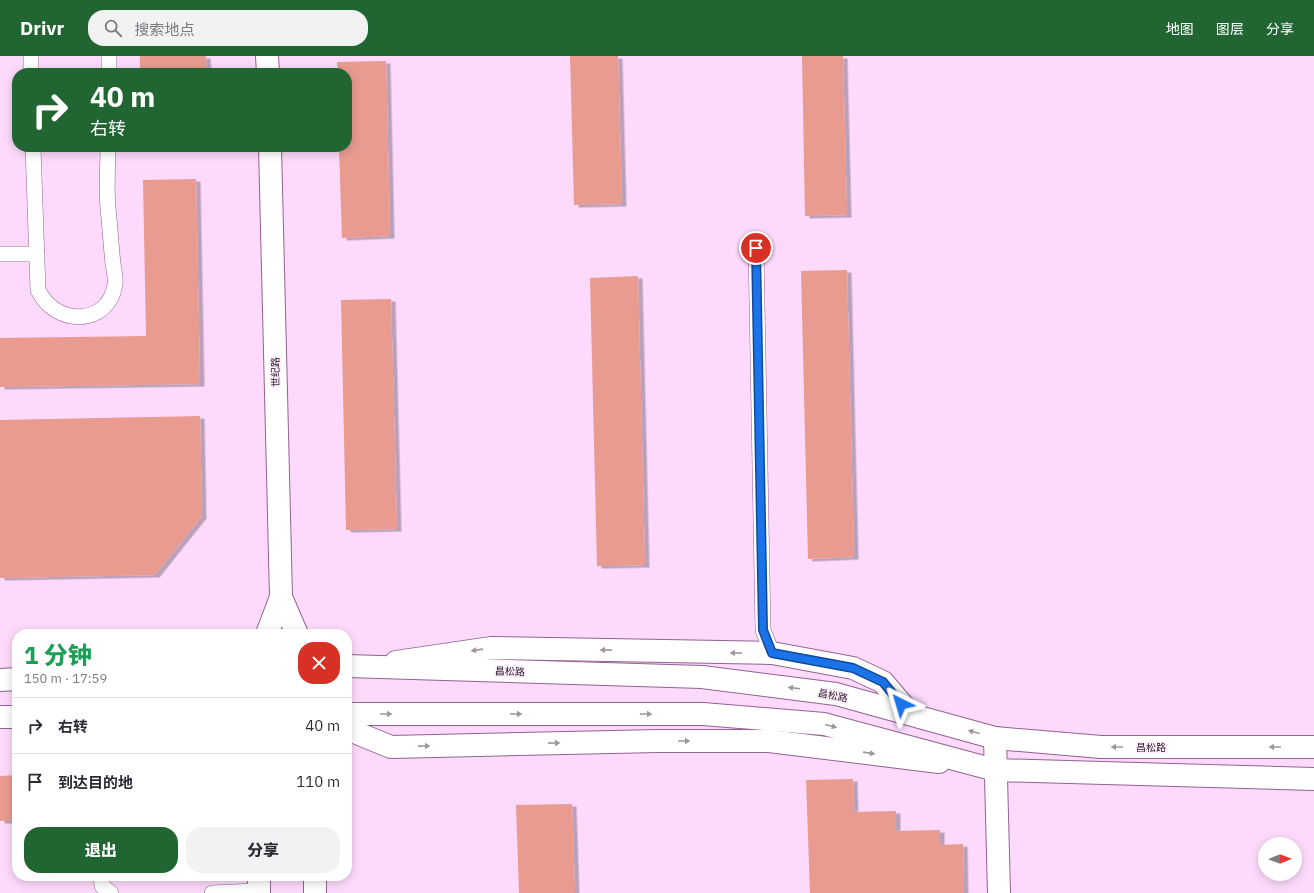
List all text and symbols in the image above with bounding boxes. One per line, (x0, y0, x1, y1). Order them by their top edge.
search box (88, 10, 368, 46)
text: Drivr (20, 16, 64, 40)
icon: search (102, 17, 124, 39)
text: 搜索地点 (134, 20, 194, 39)
text: 地图 (1166, 20, 1194, 38)
text: 图层 (1216, 20, 1244, 38)
text: 分享 (1266, 20, 1294, 38)
text: 40 m (90, 78, 155, 115)
icon: right (24, 84, 76, 136)
text: 右转 (90, 117, 126, 140)
pin (739, 231, 773, 265)
icon: arrive (745, 237, 767, 259)
street label: 世纪路 (269, 357, 282, 387)
text: 1 分钟 (24, 639, 92, 671)
button: close (298, 642, 340, 684)
one-way arrow (471, 647, 483, 653)
one-way arrow (599, 647, 612, 653)
one-way arrow (730, 649, 742, 656)
street label: 昌松路 (495, 664, 525, 679)
text: 150 m · 17:59 (24, 670, 107, 687)
position arrow (880, 683, 922, 725)
one-way arrow (788, 685, 800, 691)
street label: 昌松路 (817, 686, 849, 705)
one-way arrow (380, 711, 393, 717)
one-way arrow (510, 711, 523, 717)
one-way arrow (640, 711, 653, 717)
icon: right (24, 715, 46, 737)
text: 40 m (305, 716, 340, 735)
text: 右转 (58, 717, 88, 736)
one-way arrow (826, 723, 838, 729)
one-way arrow (968, 729, 980, 735)
one-way arrow (678, 738, 691, 744)
one-way arrow (548, 740, 560, 747)
street label: 昌松路 (1136, 741, 1166, 754)
one-way arrow (418, 743, 430, 750)
one-way arrow (1110, 744, 1123, 750)
one-way arrow (1268, 744, 1281, 750)
one-way arrow (863, 750, 875, 756)
icon: arrive (24, 771, 46, 793)
text: 110 m (296, 772, 340, 791)
text: 到达目的地 (58, 773, 133, 792)
button: 退出 (24, 827, 178, 873)
button: 分享 (186, 827, 340, 873)
north arrow (1258, 837, 1302, 881)
map controls (1258, 837, 1302, 881)

